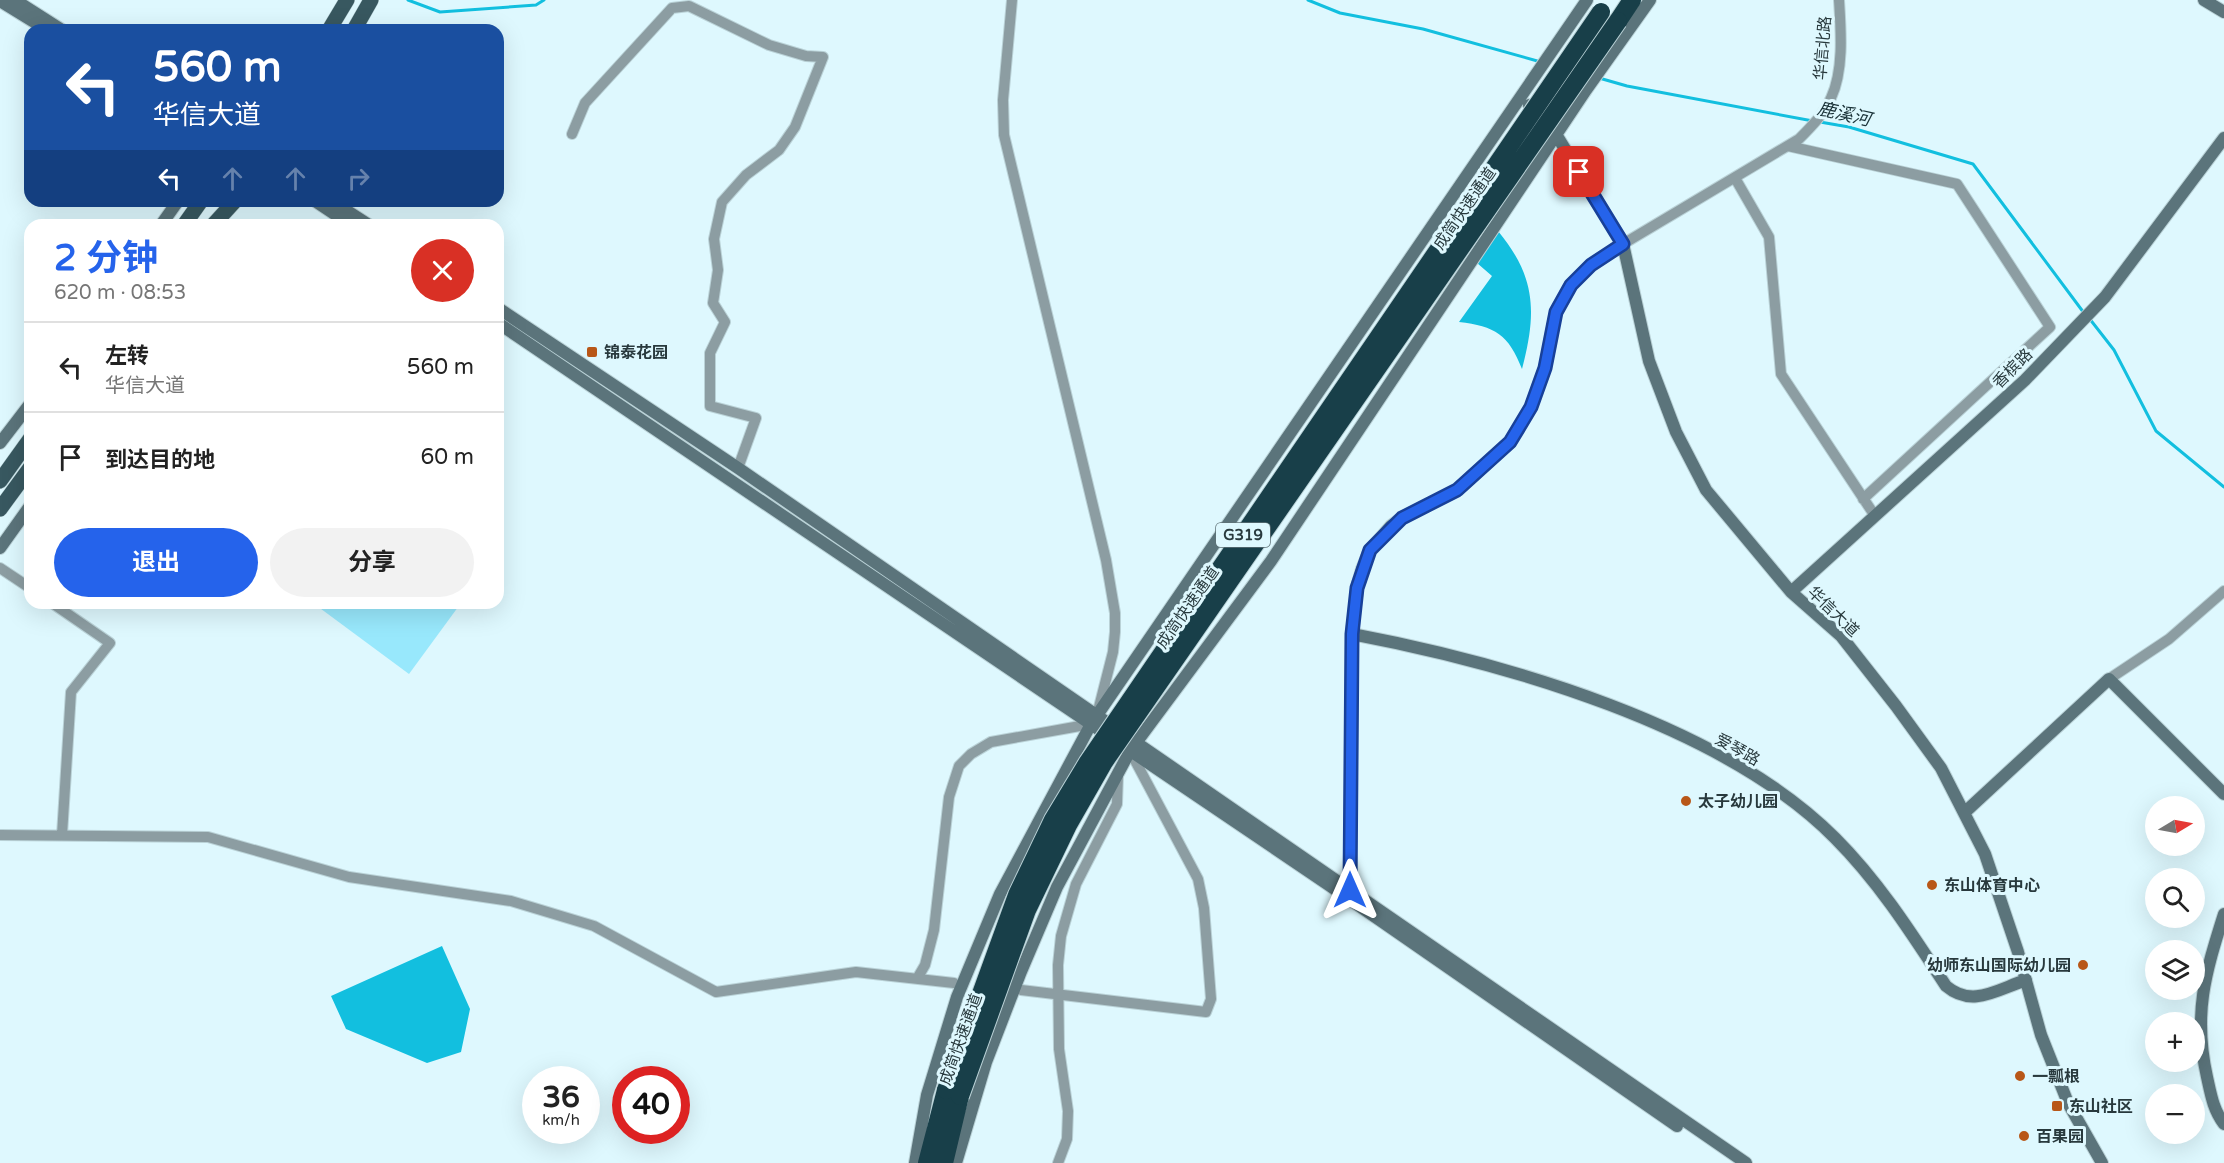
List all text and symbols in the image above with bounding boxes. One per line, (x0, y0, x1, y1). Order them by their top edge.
street label: 华信北路 (1810, 15, 1836, 81)
text: 560 m (153, 42, 282, 93)
icon: left (54, 48, 132, 126)
water label: 鹿溪河 (1815, 97, 1876, 131)
text: 华信大道 (153, 99, 261, 132)
pin (1553, 146, 1604, 197)
icon: arrive (1562, 155, 1595, 188)
icon: left (153, 162, 186, 195)
icon: ahead (216, 162, 249, 195)
icon: ahead (279, 162, 312, 195)
icon: right (342, 162, 375, 195)
street label: 成简快速通道 (1429, 164, 1501, 254)
text: 2 分钟 (54, 237, 158, 280)
button: close (411, 239, 474, 302)
text: 620 m · 08:53 (54, 281, 186, 305)
text: 左转 (105, 343, 149, 369)
place label: 锦泰花园 (604, 343, 668, 363)
marker: 锦泰花园 (585, 345, 599, 359)
street label: 香槟路 (1989, 345, 2037, 393)
icon: left (54, 351, 87, 384)
text: 560 m (407, 354, 474, 380)
text: 华信大道 (105, 374, 185, 398)
icon: arrive (54, 441, 87, 474)
text: 60 m (420, 444, 474, 470)
text: 到达目的地 (105, 447, 215, 473)
road number: G319 (1216, 523, 1270, 547)
button: 退出 (54, 528, 258, 597)
button: 分享 (270, 528, 474, 597)
street label: 成简快速通道 (1152, 563, 1224, 653)
street label: 华信大道 (1803, 582, 1863, 641)
street label: 爱琴路 (1712, 729, 1763, 770)
place label: 太子幼儿园 (1698, 792, 1778, 812)
marker: 太子幼儿园 (1679, 794, 1693, 808)
north arrow (2145, 796, 2205, 856)
map controls (2145, 796, 2205, 1144)
position arrow (1318, 858, 1382, 922)
button: search (2145, 868, 2205, 928)
place label: 东山体育中心 (1944, 876, 2040, 896)
marker: 东山体育中心 (1925, 878, 1939, 892)
button: layers (2145, 940, 2205, 1000)
place label: 幼师东山国际幼儿园 (1927, 956, 2071, 976)
marker: 幼师东山国际幼儿园 (2076, 958, 2090, 972)
street label: 成简快速通道 (935, 991, 987, 1088)
button: + (2145, 1012, 2205, 1072)
speed limit sign: 40 (612, 1066, 690, 1144)
place label: 一瓢根 (2032, 1067, 2080, 1087)
marker: 一瓢根 (2013, 1069, 2027, 1083)
text: 36 (542, 1079, 580, 1116)
button: − (2145, 1084, 2205, 1144)
place label: 东山社区 (2069, 1097, 2133, 1117)
marker: 东山社区 (2050, 1099, 2064, 1113)
text: km/h (542, 1111, 580, 1129)
place label: 百果园 (2036, 1127, 2084, 1147)
marker: 百果园 (2017, 1129, 2031, 1143)

